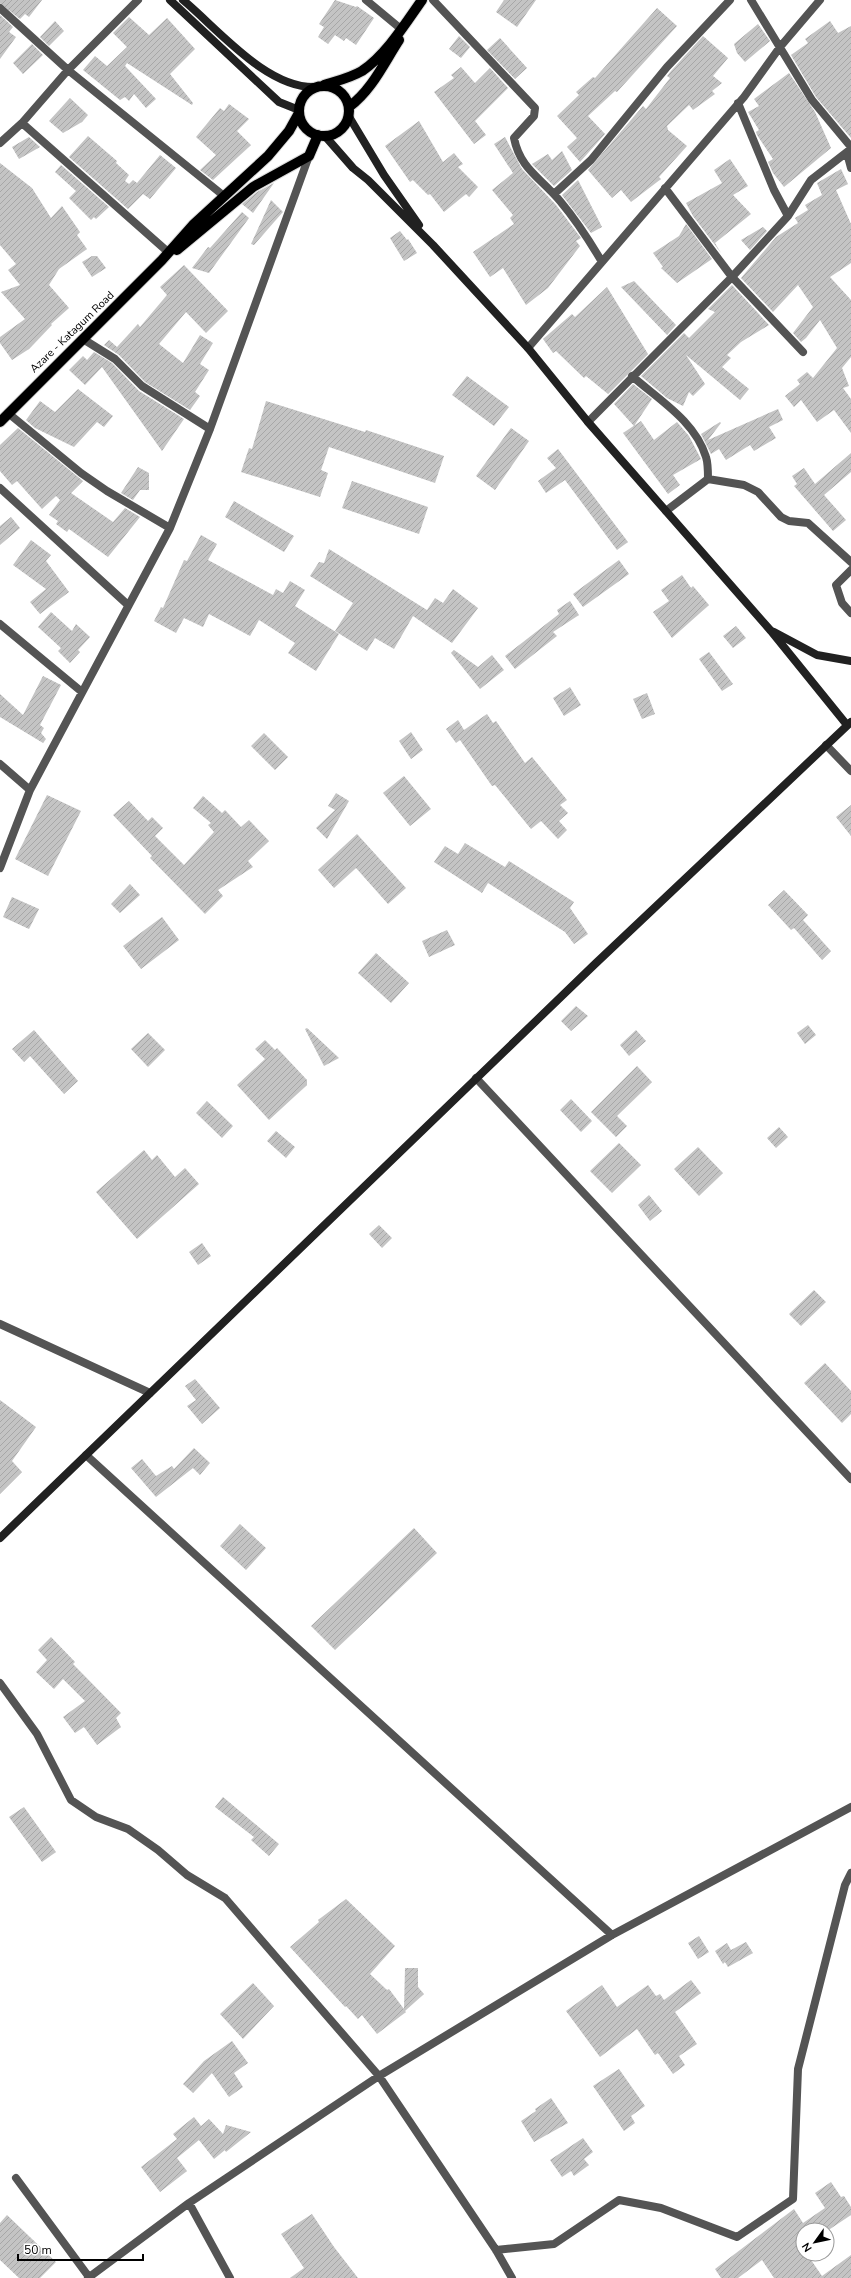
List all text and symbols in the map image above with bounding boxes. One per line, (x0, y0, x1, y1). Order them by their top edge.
street label: Azare - Katagum Road (27, 288, 117, 376)
north arrow (795, 2222, 835, 2262)
scale bar (18, 2236, 143, 2262)
text: N (799, 2240, 816, 2255)
text: 50 m (24, 2242, 52, 2258)

